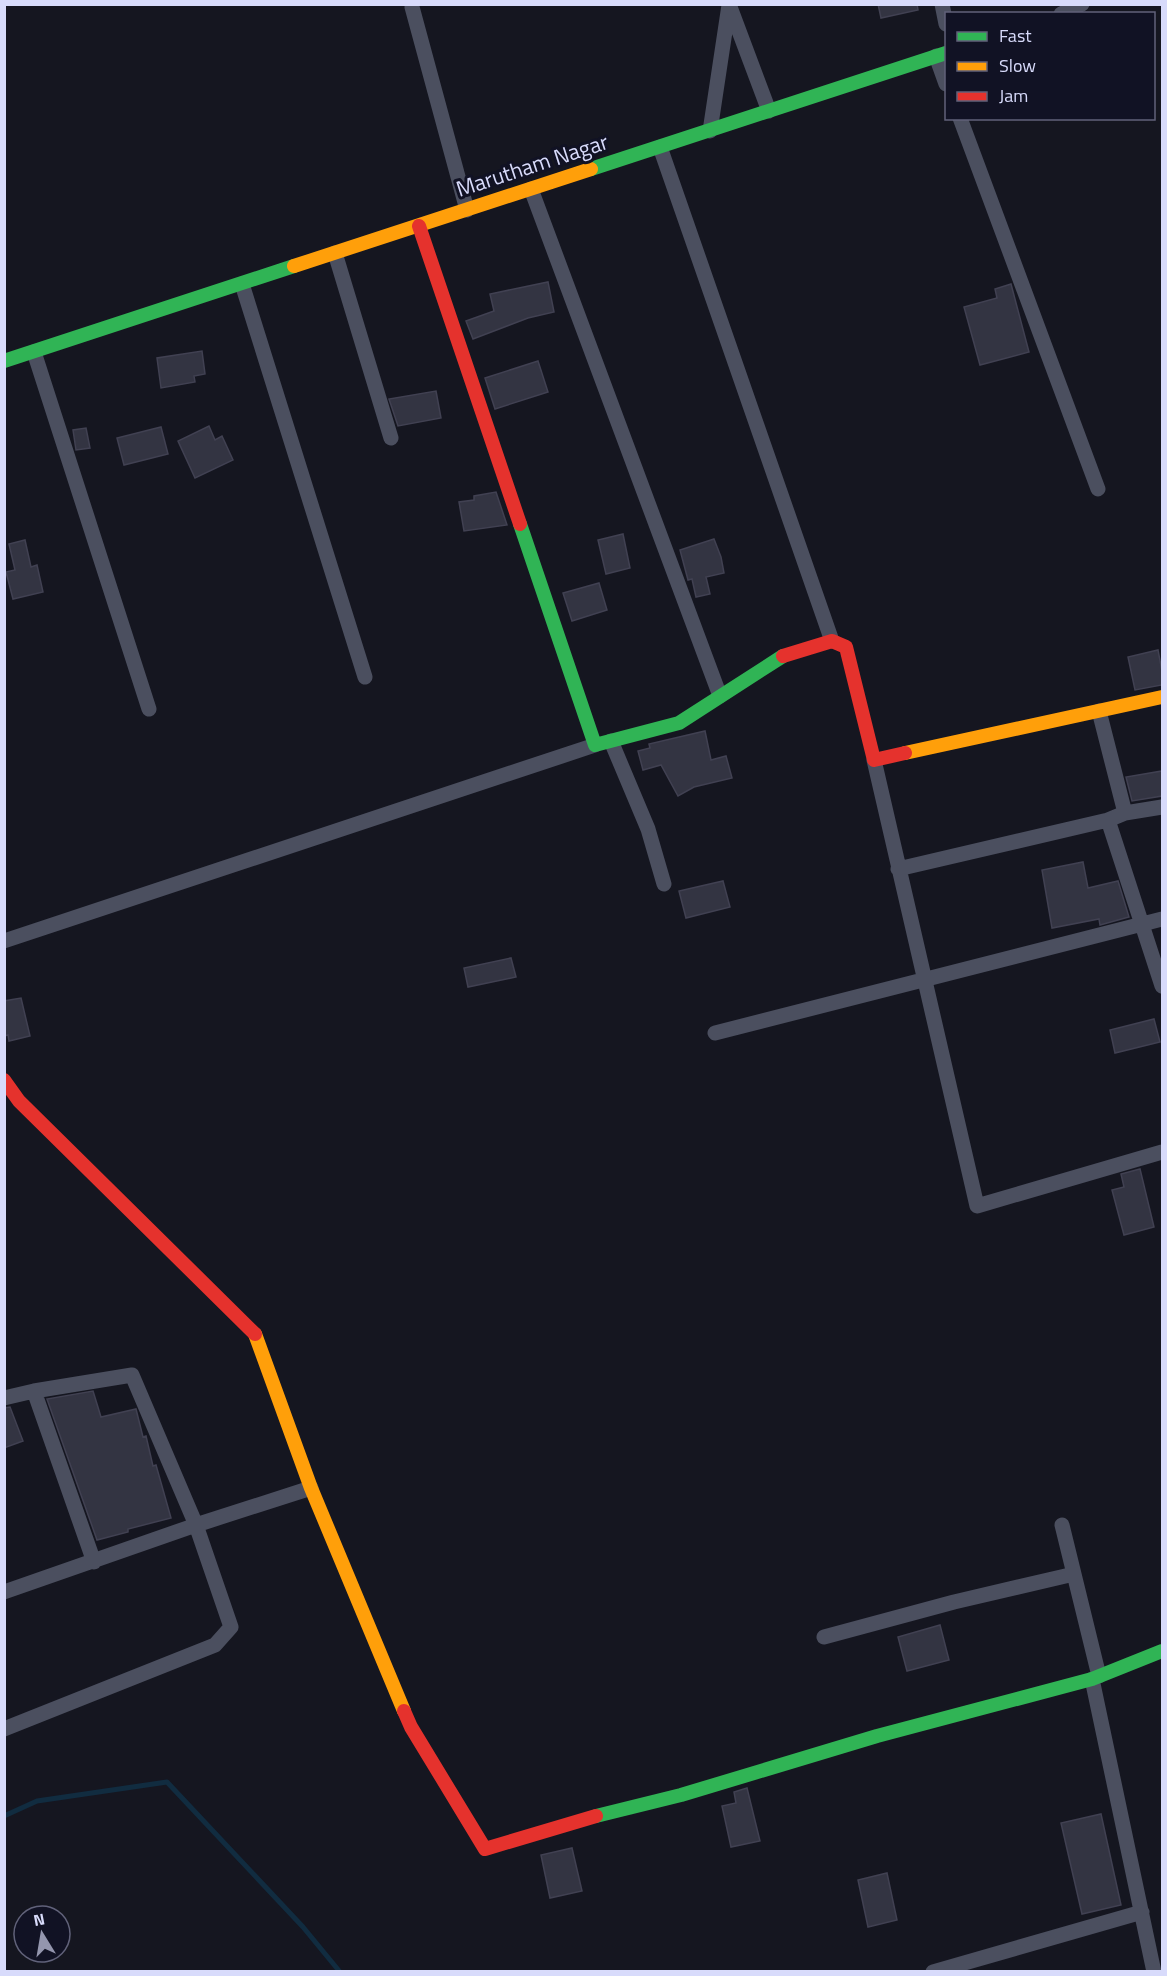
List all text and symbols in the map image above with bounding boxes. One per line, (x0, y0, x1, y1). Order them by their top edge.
legend (945, 12, 1155, 120)
text: Fast (999, 22, 1032, 49)
text: Slow (999, 52, 1036, 79)
text: Jam (999, 82, 1028, 109)
street label: Marutham Nagar (451, 124, 613, 206)
north arrow (12, 1904, 72, 1964)
text: N (31, 1906, 47, 1932)

